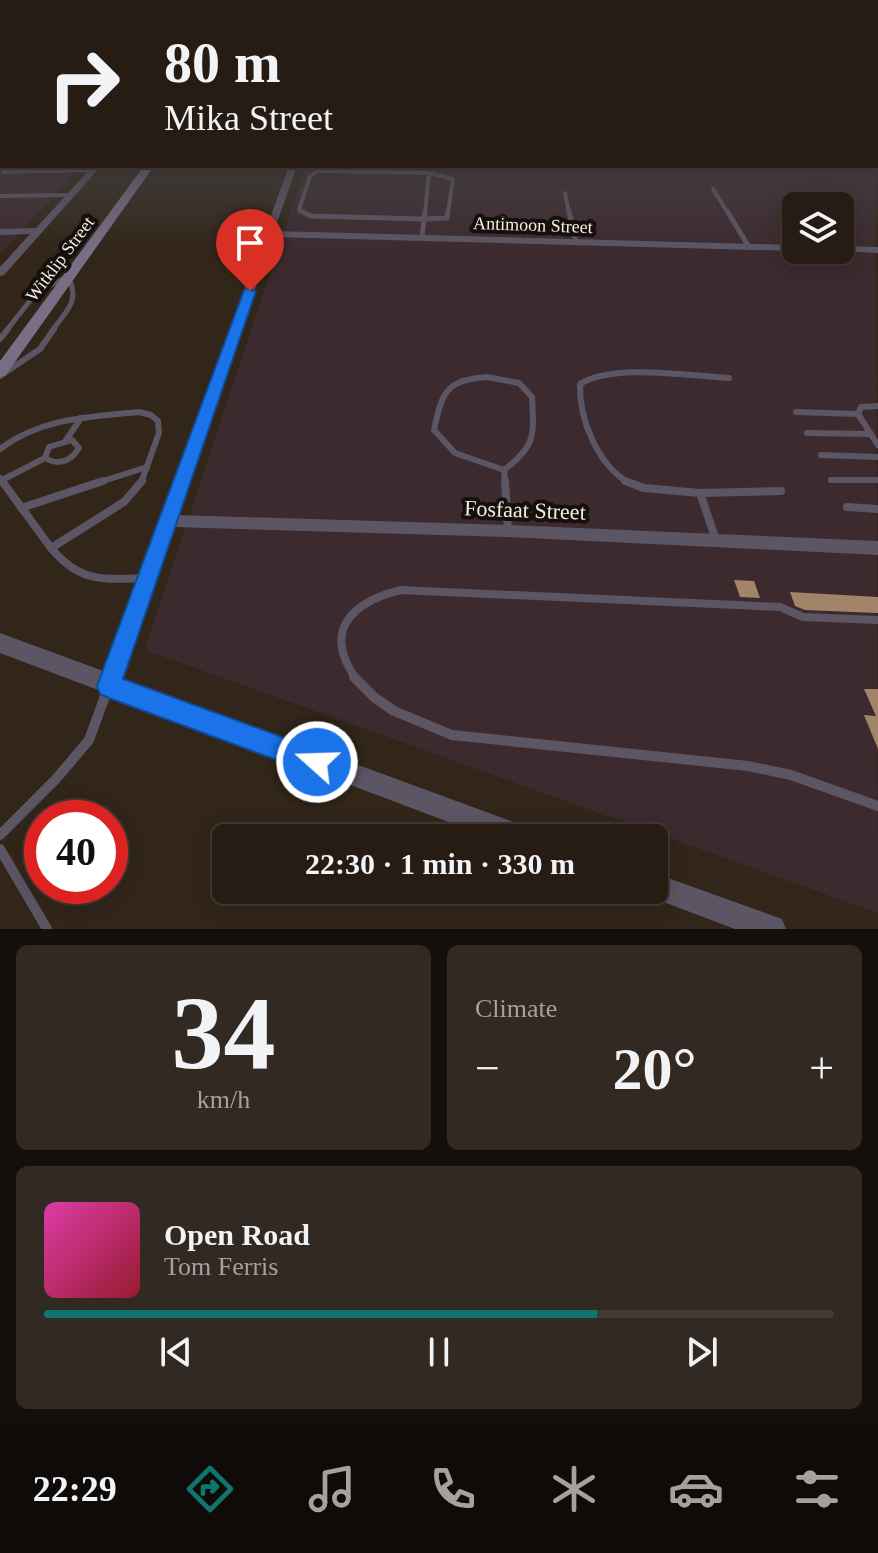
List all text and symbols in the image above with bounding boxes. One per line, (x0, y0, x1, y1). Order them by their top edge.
icon: right (32, 32, 136, 136)
text: 80 m (164, 32, 281, 94)
text: Mika Street (164, 98, 333, 138)
map controls (782, 192, 854, 264)
button: layers (782, 192, 854, 264)
pin (216, 209, 284, 291)
street label: Witklip Street (22, 213, 98, 305)
street label: Antimoon Street (473, 213, 593, 237)
icon: arrive (228, 221, 272, 265)
street label: Fosfaat Street (464, 495, 586, 525)
position arrow (275, 720, 359, 804)
speed limit sign: 40 (24, 800, 128, 904)
text: 22:30 · 1 min · 330 m (305, 847, 575, 880)
text: 34 (172, 975, 276, 1090)
text: Climate (475, 994, 557, 1023)
text: 20° (613, 1036, 697, 1102)
text: − (475, 1044, 500, 1093)
text: + (809, 1044, 834, 1093)
text: km/h (197, 1085, 250, 1114)
text: Open Road (164, 1218, 310, 1251)
text: Tom Ferris (164, 1252, 278, 1281)
icon: previous (154, 1330, 198, 1374)
icon: pause (417, 1330, 461, 1374)
icon: next (680, 1330, 724, 1374)
icon: directions (182, 1461, 238, 1517)
icon: music (304, 1461, 360, 1517)
icon: phone (425, 1461, 481, 1517)
icon: climate (546, 1461, 602, 1517)
icon: car (668, 1461, 724, 1517)
icon: filters (789, 1461, 845, 1517)
text: 22:29 (33, 1469, 117, 1509)

